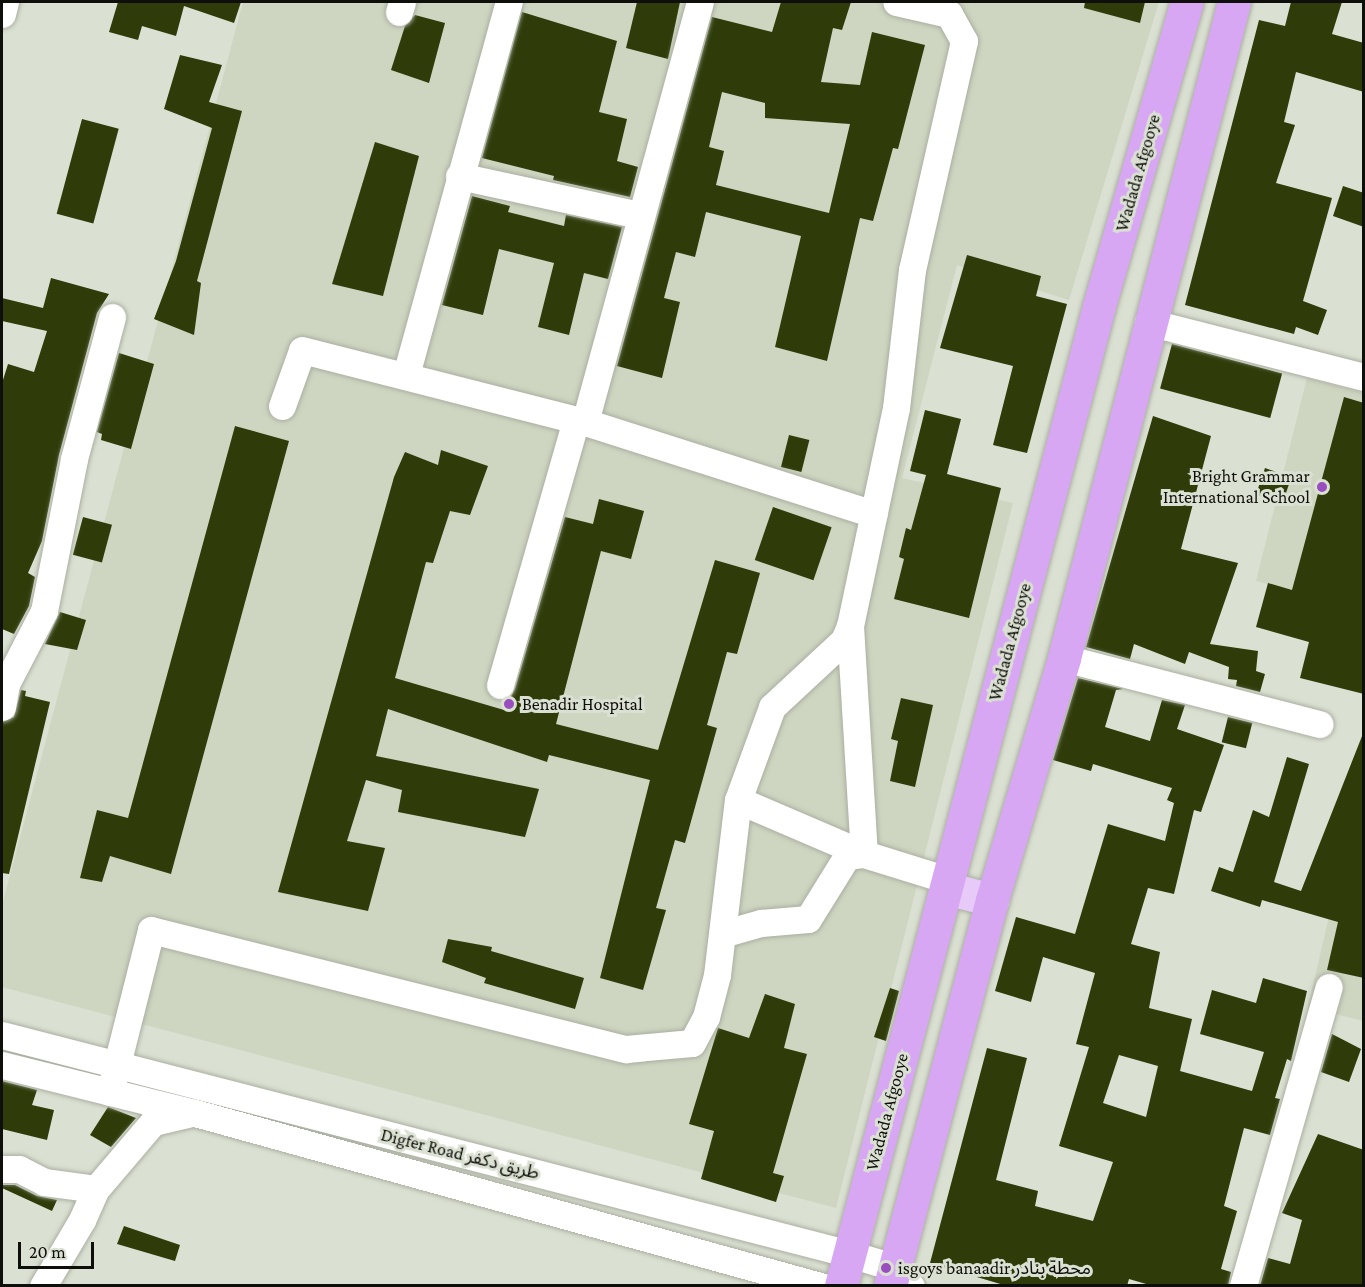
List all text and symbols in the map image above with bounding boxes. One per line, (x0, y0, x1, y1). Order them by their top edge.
street label: Wadada Afgooye (1111, 112, 1165, 234)
place label: Bright Grammar International School (1163, 466, 1310, 508)
marker: Bright Grammar International School (1315, 480, 1329, 494)
street label: Wadada Afgooye (984, 581, 1036, 703)
place label: Benadir Hospital (522, 693, 643, 715)
marker: Benadir Hospital (500, 695, 518, 713)
street label: Wadada Afgooye (861, 1051, 913, 1173)
street label: Digfer Road طريق دكفر (379, 1124, 541, 1184)
scale bar (21, 1230, 98, 1268)
text: 20 m (29, 1242, 66, 1262)
place label: isgoys banaadir محطة بنادر (898, 1257, 1091, 1279)
marker: isgoys banaadir محطة بنادر (879, 1261, 893, 1275)

